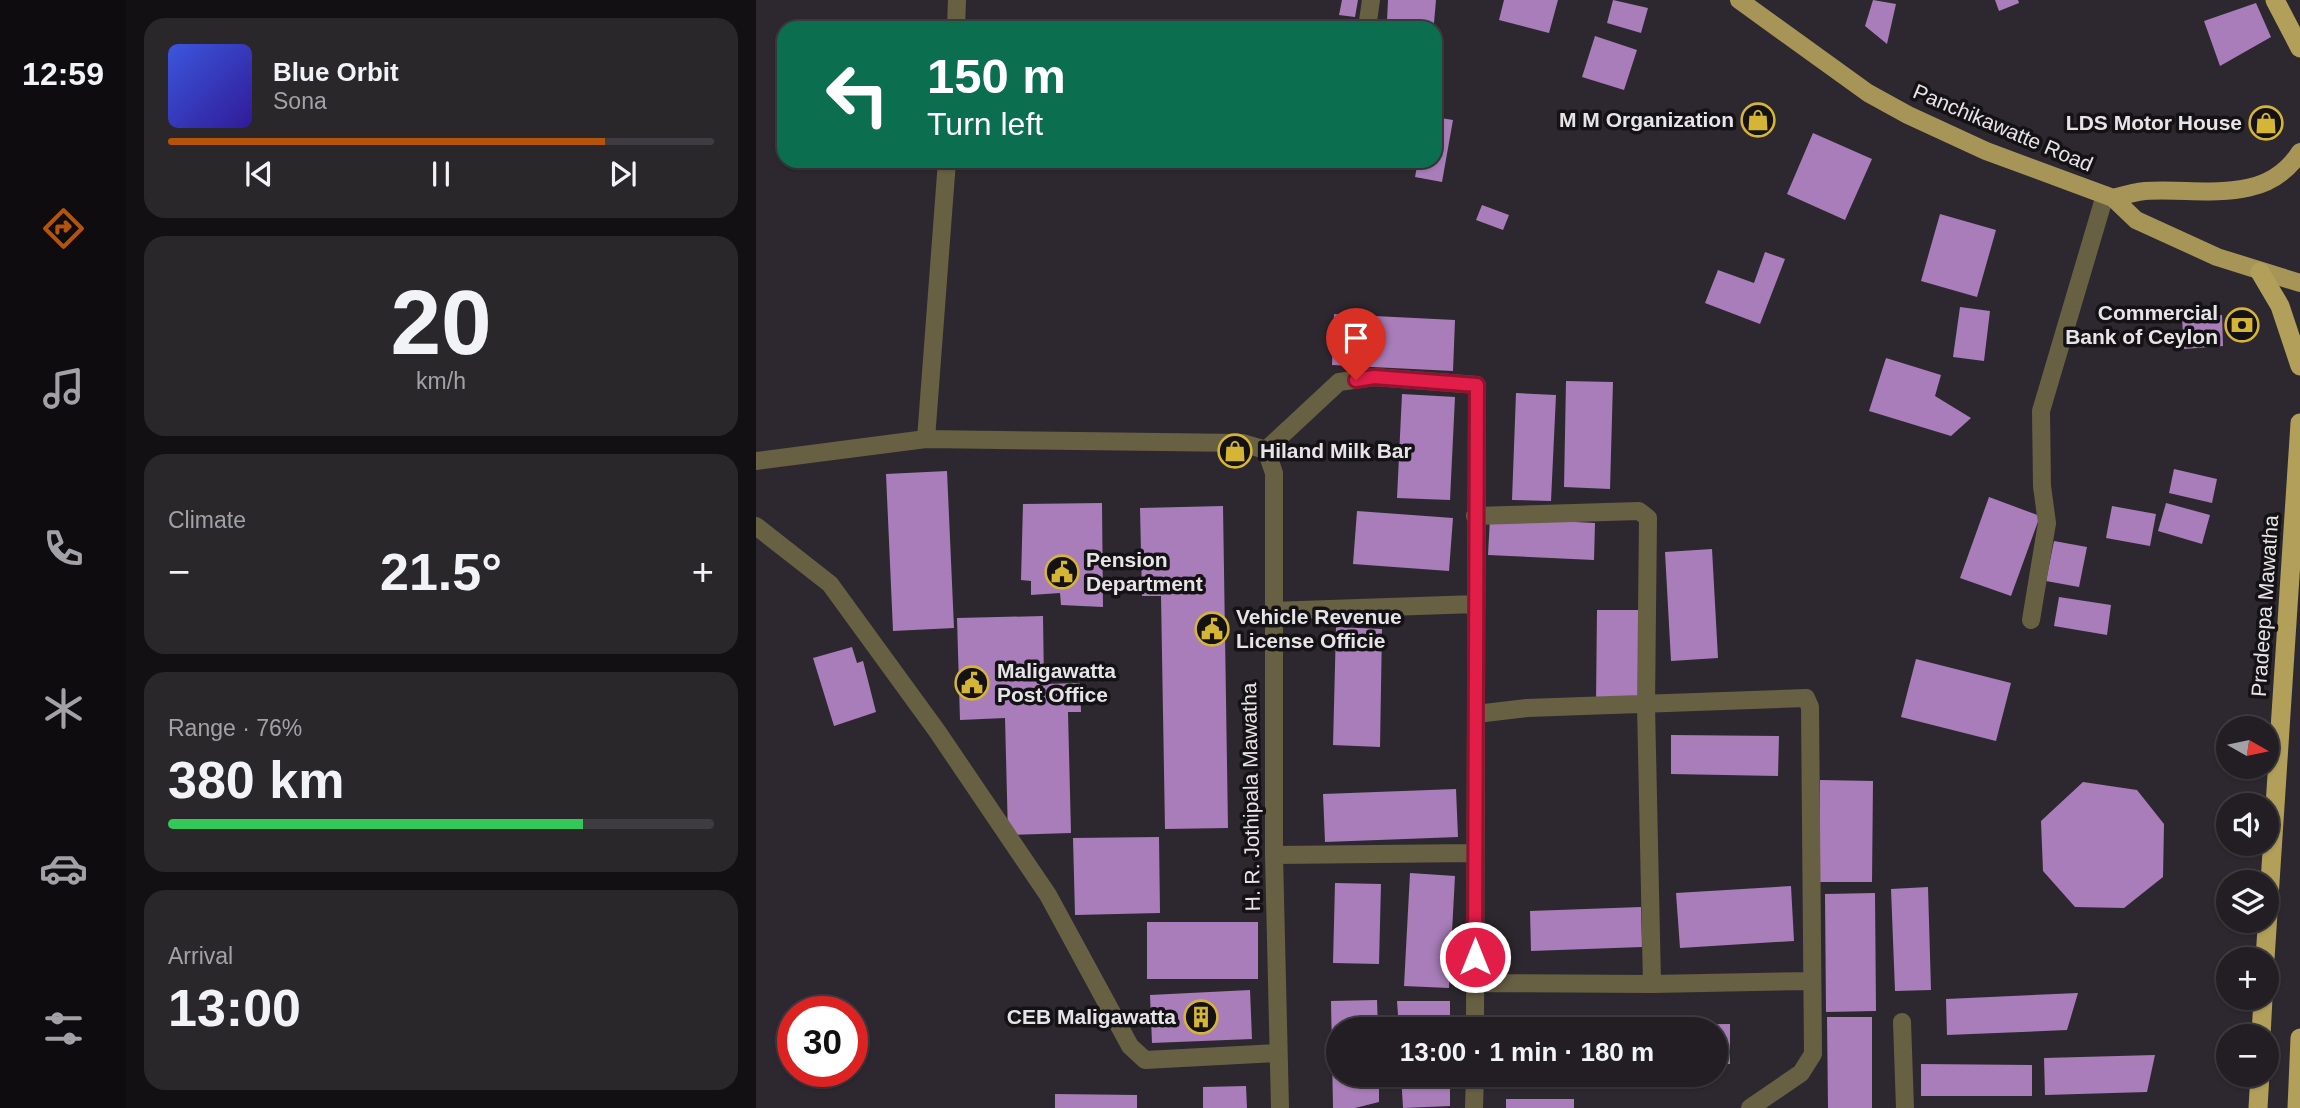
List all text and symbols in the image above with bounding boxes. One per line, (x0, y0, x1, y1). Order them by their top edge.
icon: left (812, 49, 903, 140)
text: 150 m (927, 49, 1066, 103)
text: 12:59 (22, 56, 104, 92)
text: Blue Orbit (273, 57, 399, 87)
street label: Panchikawatte Road (1910, 79, 2096, 176)
text: Sona (273, 88, 327, 114)
shop icon: M M Organization (1739, 101, 1777, 139)
shop icon: LDS Motor House (2247, 104, 2285, 142)
text: Turn left (927, 106, 1043, 142)
place label: M M Organization (1559, 108, 1734, 131)
place label: LDS Motor House (2066, 111, 2242, 134)
icon: previous (240, 155, 278, 193)
icon: pause (422, 155, 460, 193)
icon: next (604, 155, 642, 193)
icon: directions (39, 204, 88, 253)
text: 20 (390, 272, 492, 373)
place label: Commercial Bank of Ceylon (2065, 301, 2218, 348)
bank icon: Commercial Bank of Ceylon (2223, 306, 2261, 344)
pin (1326, 308, 1386, 380)
icon: arrive (1337, 319, 1375, 357)
icon: music (39, 364, 88, 413)
text: km/h (416, 368, 466, 394)
shop icon: Hiland Milk Bar (1216, 432, 1254, 470)
place label: Hiland Milk Bar (1260, 439, 1412, 462)
text: Climate (168, 507, 246, 533)
street label: Pradeepa Mawatha (2247, 514, 2282, 698)
icon: phone (39, 524, 88, 573)
text: 21.5° (380, 543, 502, 601)
place label: Pension Department (1086, 548, 1203, 595)
text: − (168, 551, 190, 593)
text: + (692, 551, 714, 593)
public building icon: Pension Department (1043, 553, 1081, 591)
place label: Vehicle Revenue License Officie (1236, 605, 1402, 652)
public building icon: Vehicle Revenue License Officie (1193, 610, 1231, 648)
place label: Maligawatta Post Office (997, 659, 1116, 706)
public building icon: Maligawatta Post Office (953, 664, 991, 702)
street label: H. R. Jothipala Mawatha (1237, 682, 1264, 912)
icon: climate (39, 684, 88, 733)
text: Range · 76% (168, 715, 302, 741)
north arrow (2216, 716, 2278, 779)
map controls (2216, 716, 2279, 1087)
text: 380 km (168, 751, 344, 809)
button: sound (2216, 793, 2279, 856)
icon: car (39, 844, 88, 893)
button: layers (2216, 870, 2279, 933)
position arrow (1438, 920, 1512, 994)
text: Arrival (168, 943, 233, 969)
button: + (2216, 947, 2279, 1010)
text: 13:00 (168, 979, 301, 1037)
speed limit sign: 30 (777, 996, 868, 1087)
building icon: CEB Maligawatta (1182, 998, 1220, 1036)
icon: filters (39, 1004, 88, 1053)
place label: CEB Maligawatta (1007, 1005, 1176, 1028)
button: − (2216, 1024, 2279, 1087)
text: 13:00 · 1 min · 180 m (1400, 1037, 1654, 1067)

